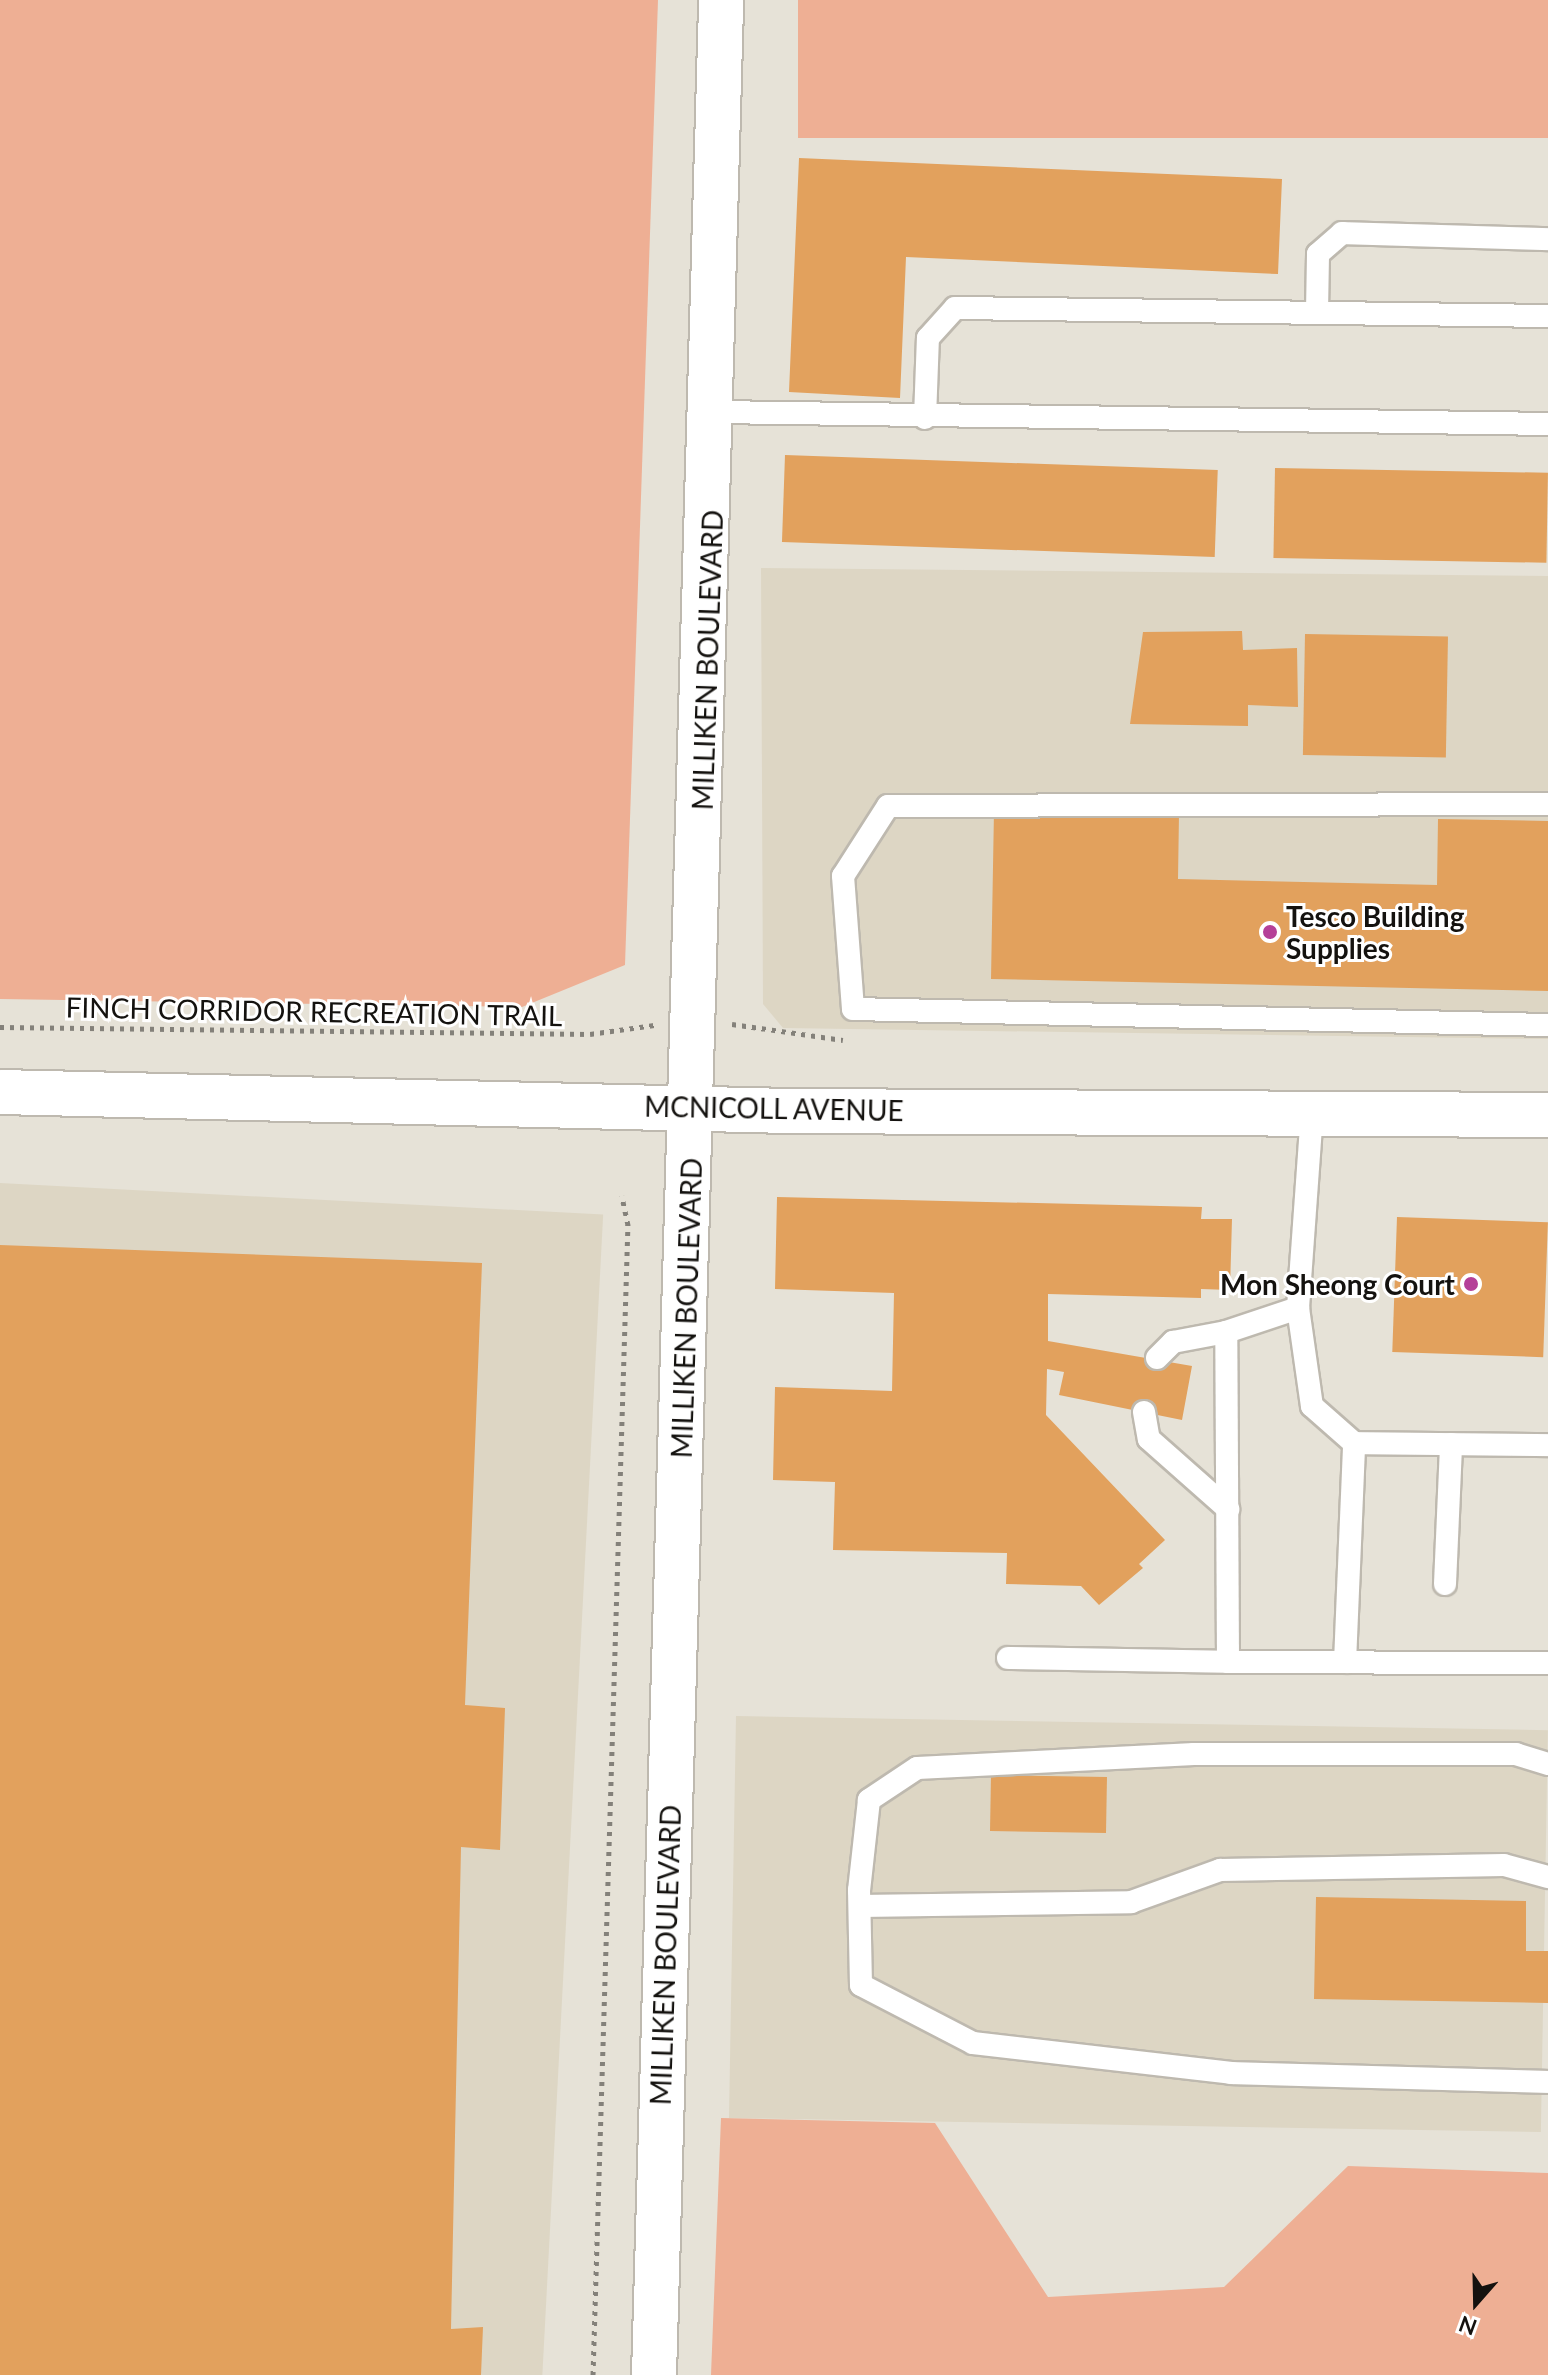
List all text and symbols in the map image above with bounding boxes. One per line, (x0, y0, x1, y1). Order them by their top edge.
street label: MILLIKEN BOULEVARD (685, 509, 729, 811)
place label: Tesco Building Supplies (1286, 899, 1464, 965)
marker: Tesco Building Supplies (1261, 923, 1279, 941)
street label: FINCH CORRIDOR RECREATION TRAIL (65, 990, 563, 1032)
street label: MCNICOLL AVENUE (643, 1089, 905, 1127)
street label: MILLIKEN BOULEVARD (664, 1157, 708, 1459)
place label: Mon Sheong Court (1220, 1267, 1455, 1301)
marker: Mon Sheong Court (1462, 1275, 1480, 1293)
street label: MILLIKEN BOULEVARD (643, 1804, 687, 2106)
north arrow (1436, 2263, 1516, 2343)
text: N (1455, 2310, 1480, 2342)

